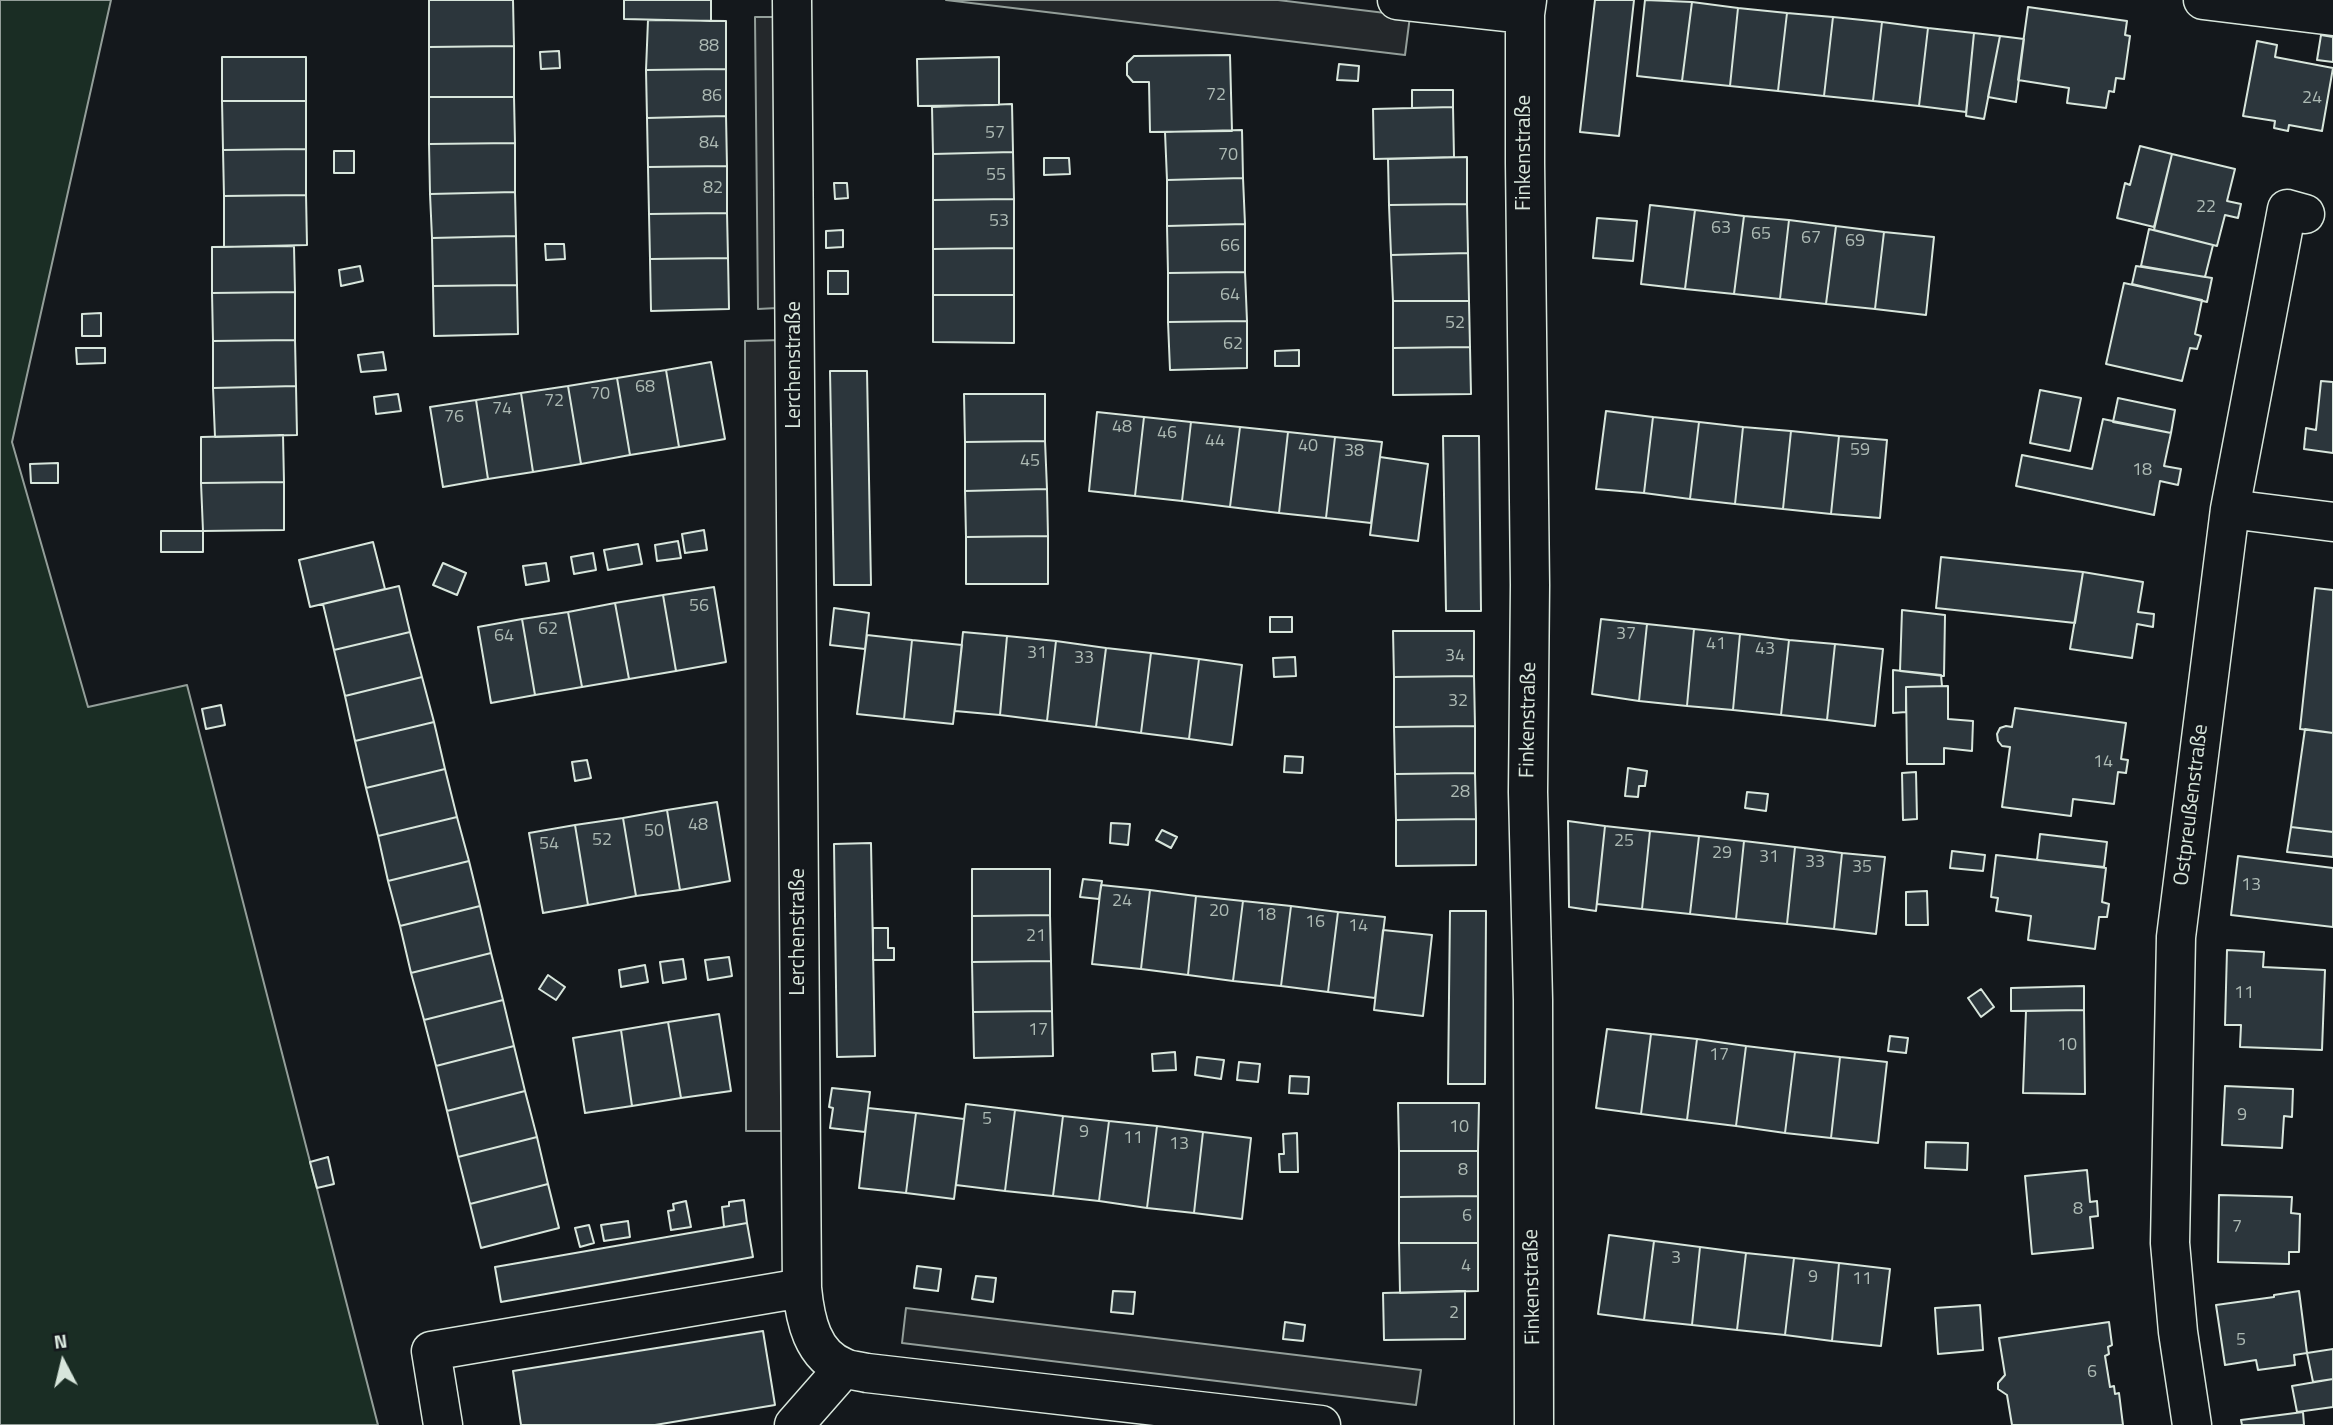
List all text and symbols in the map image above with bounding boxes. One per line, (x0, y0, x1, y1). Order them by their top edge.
house number: 88 (699, 36, 719, 58)
house number: 72 (1206, 85, 1226, 107)
house number: 86 (702, 86, 722, 108)
house number: 24 (2302, 88, 2322, 110)
street label: Finkenstraße (1512, 95, 1538, 211)
house number: 57 (985, 123, 1005, 145)
house number: 84 (699, 133, 719, 155)
house number: 70 (1218, 145, 1238, 167)
house number: 55 (986, 165, 1006, 187)
house number: 82 (703, 178, 723, 200)
house number: 22 (2196, 197, 2216, 219)
house number: 53 (989, 211, 1009, 233)
house number: 63 (1711, 218, 1731, 240)
house number: 65 (1751, 224, 1771, 246)
house number: 67 (1801, 228, 1821, 250)
house number: 69 (1845, 231, 1865, 253)
house number: 66 (1220, 236, 1240, 258)
house number: 64 (1220, 285, 1240, 307)
street label: Lerchenstraße (782, 301, 808, 429)
house number: 52 (1445, 313, 1465, 335)
house number: 62 (1223, 334, 1243, 356)
house number: 68 (635, 377, 655, 399)
house number: 70 (590, 384, 610, 406)
house number: 72 (544, 391, 564, 413)
house number: 74 (492, 399, 512, 421)
house number: 76 (444, 407, 464, 429)
house number: 48 (1112, 417, 1132, 439)
house number: 46 (1157, 423, 1177, 445)
house number: 44 (1205, 431, 1225, 453)
house number: 40 (1298, 436, 1318, 458)
house number: 59 (1850, 440, 1870, 462)
house number: 38 (1344, 441, 1364, 463)
house number: 45 (1020, 451, 1040, 473)
house number: 18 (2132, 460, 2152, 482)
house number: 56 (689, 596, 709, 618)
house number: 62 (538, 619, 558, 641)
house number: 37 (1616, 624, 1636, 646)
house number: 64 (494, 626, 514, 648)
house number: 41 (1706, 634, 1726, 656)
house number: 43 (1755, 639, 1775, 661)
house number: 31 (1027, 643, 1047, 665)
house number: 34 (1445, 646, 1465, 668)
house number: 33 (1074, 648, 1094, 670)
street label: Finkenstraße (1515, 662, 1543, 778)
house number: 32 (1448, 691, 1468, 713)
street label: Ostpreußenstraße (2170, 723, 2214, 887)
house number: 14 (2093, 752, 2113, 774)
house number: 28 (1450, 782, 1470, 804)
house number: 48 (688, 815, 708, 837)
house number: 50 (644, 821, 664, 843)
house number: 52 (592, 830, 612, 852)
house number: 25 (1614, 831, 1634, 853)
house number: 54 (539, 834, 559, 856)
house number: 29 (1712, 843, 1732, 865)
house number: 31 (1759, 847, 1779, 869)
house number: 33 (1805, 852, 1825, 874)
house number: 35 (1852, 857, 1872, 879)
street label: Lerchenstraße (786, 868, 812, 996)
house number: 13 (2241, 875, 2261, 897)
house number: 24 (1112, 891, 1132, 913)
house number: 20 (1209, 901, 1229, 923)
house number: 18 (1256, 905, 1276, 927)
house number: 16 (1305, 912, 1325, 934)
house number: 14 (1348, 916, 1368, 938)
house number: 21 (1026, 926, 1046, 948)
house number: 11 (2234, 983, 2254, 1005)
house number: 17 (1028, 1020, 1048, 1042)
house number: 10 (2057, 1035, 2077, 1057)
house number: 17 (1709, 1045, 1729, 1067)
house number: 9 (2237, 1105, 2247, 1127)
house number: 5 (982, 1109, 992, 1131)
house number: 10 (1449, 1117, 1469, 1139)
house number: 9 (1079, 1122, 1089, 1144)
house number: 11 (1123, 1128, 1143, 1150)
house number: 13 (1169, 1134, 1189, 1156)
house number: 8 (1458, 1160, 1468, 1182)
house number: 8 (2073, 1199, 2083, 1221)
house number: 6 (1462, 1206, 1472, 1228)
house number: 7 (2232, 1217, 2242, 1239)
street label: Finkenstraße (1519, 1229, 1547, 1345)
house number: 3 (1671, 1248, 1681, 1270)
house number: 4 (1461, 1256, 1471, 1278)
house number: 9 (1808, 1267, 1818, 1289)
house number: 11 (1852, 1269, 1872, 1291)
house number: 2 (1449, 1303, 1459, 1325)
text: N (52, 1325, 69, 1356)
north arrow (28, 1327, 98, 1397)
house number: 5 (2236, 1330, 2246, 1352)
house number: 6 (2087, 1362, 2097, 1384)

